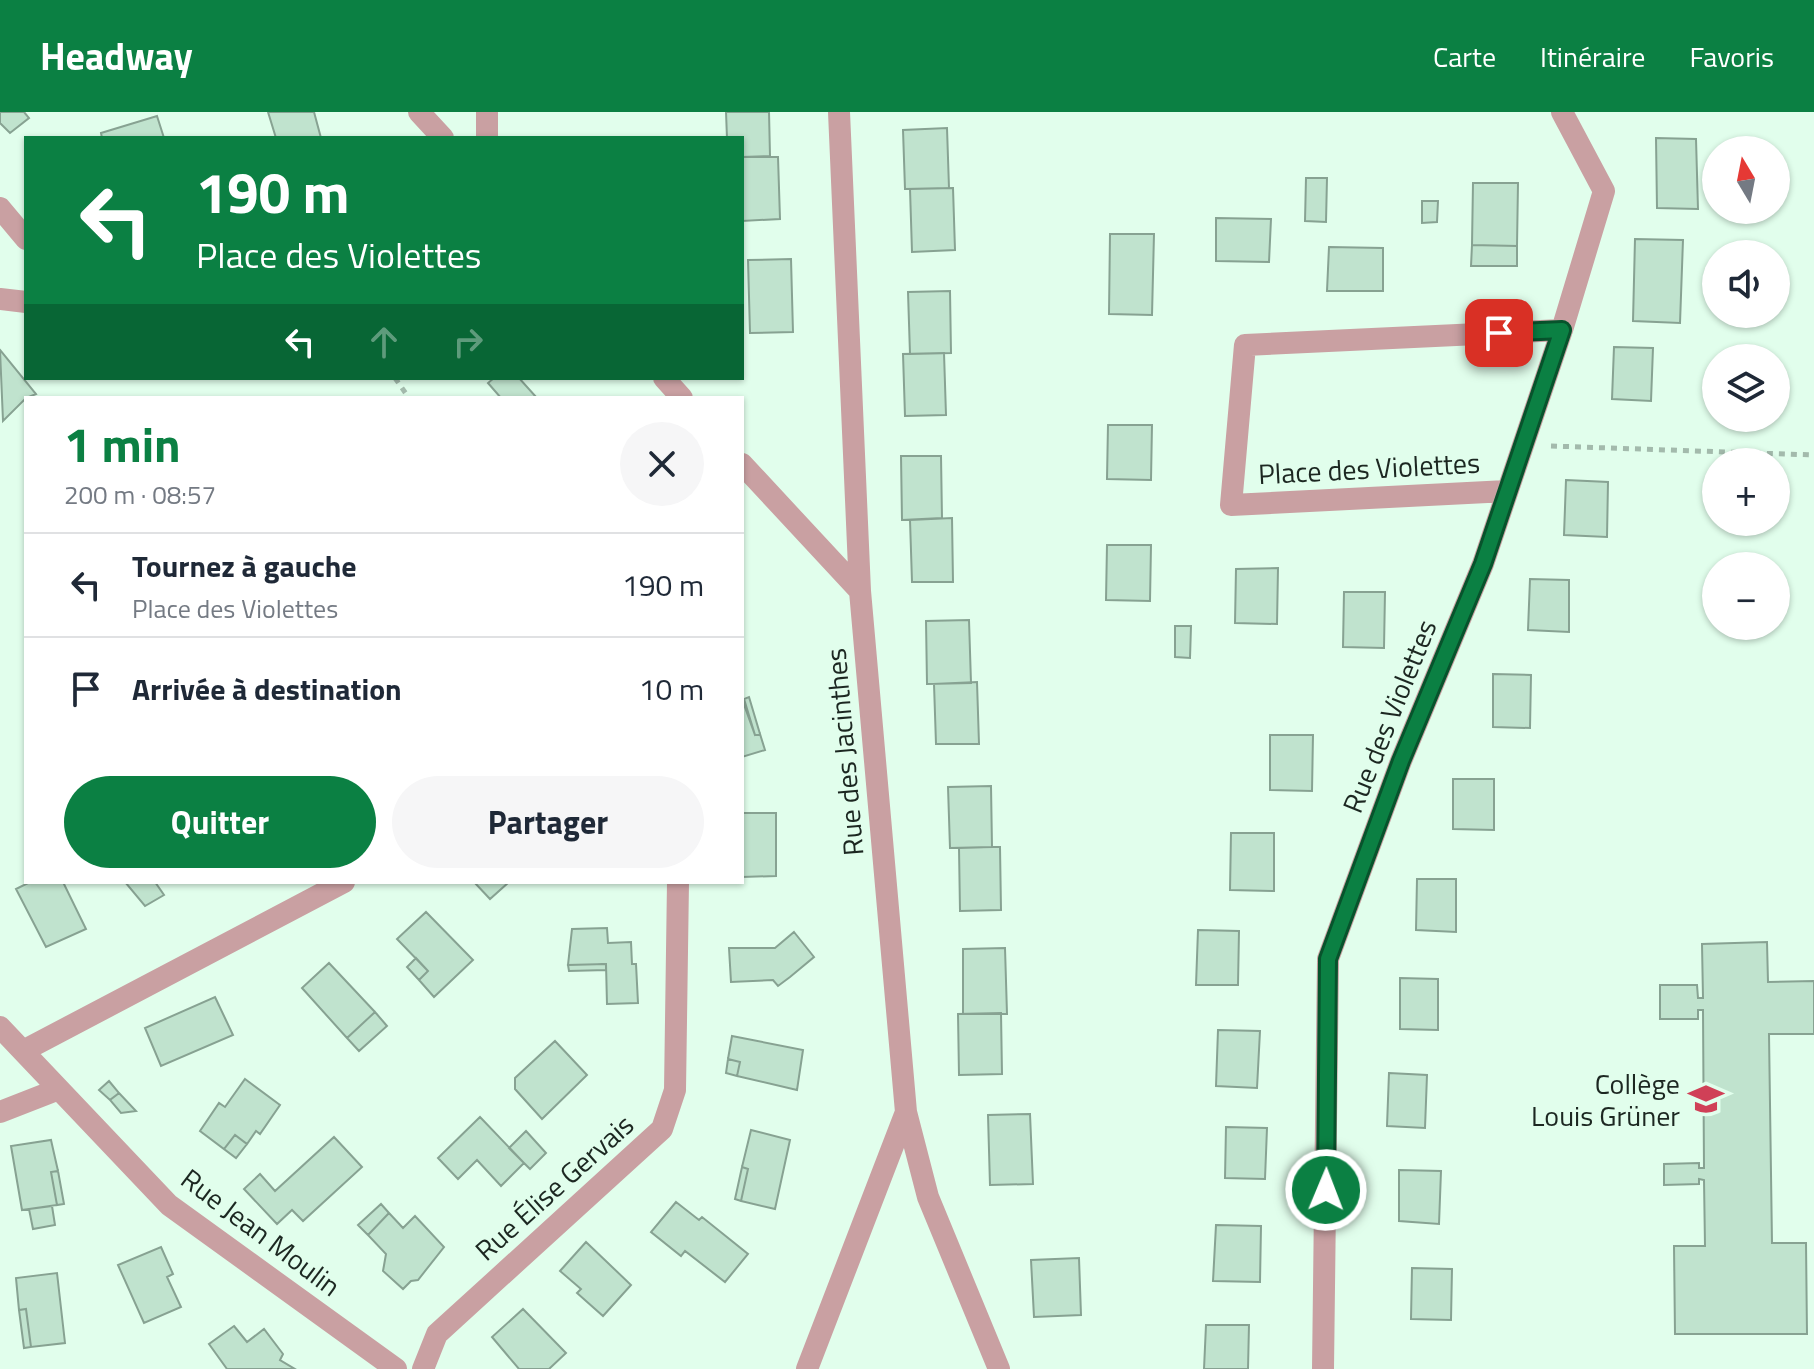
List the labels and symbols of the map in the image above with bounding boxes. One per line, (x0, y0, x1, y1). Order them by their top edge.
north arrow (1702, 136, 1790, 224)
pin (1465, 299, 1533, 367)
street label: Place des Violettes (1257, 441, 1481, 495)
street label: Rue des Violettes (1331, 613, 1447, 819)
street label: Rue des Jacinthes (814, 647, 874, 857)
place label: Collège Louis Grüner (1531, 1062, 1680, 1137)
school or university icon: Collège Louis Grüner (1687, 1080, 1725, 1118)
street label: Rue Élise Gervais (465, 1104, 643, 1270)
position arrow (1284, 1148, 1368, 1232)
street label: Rue Jean Moulin (172, 1158, 350, 1306)

